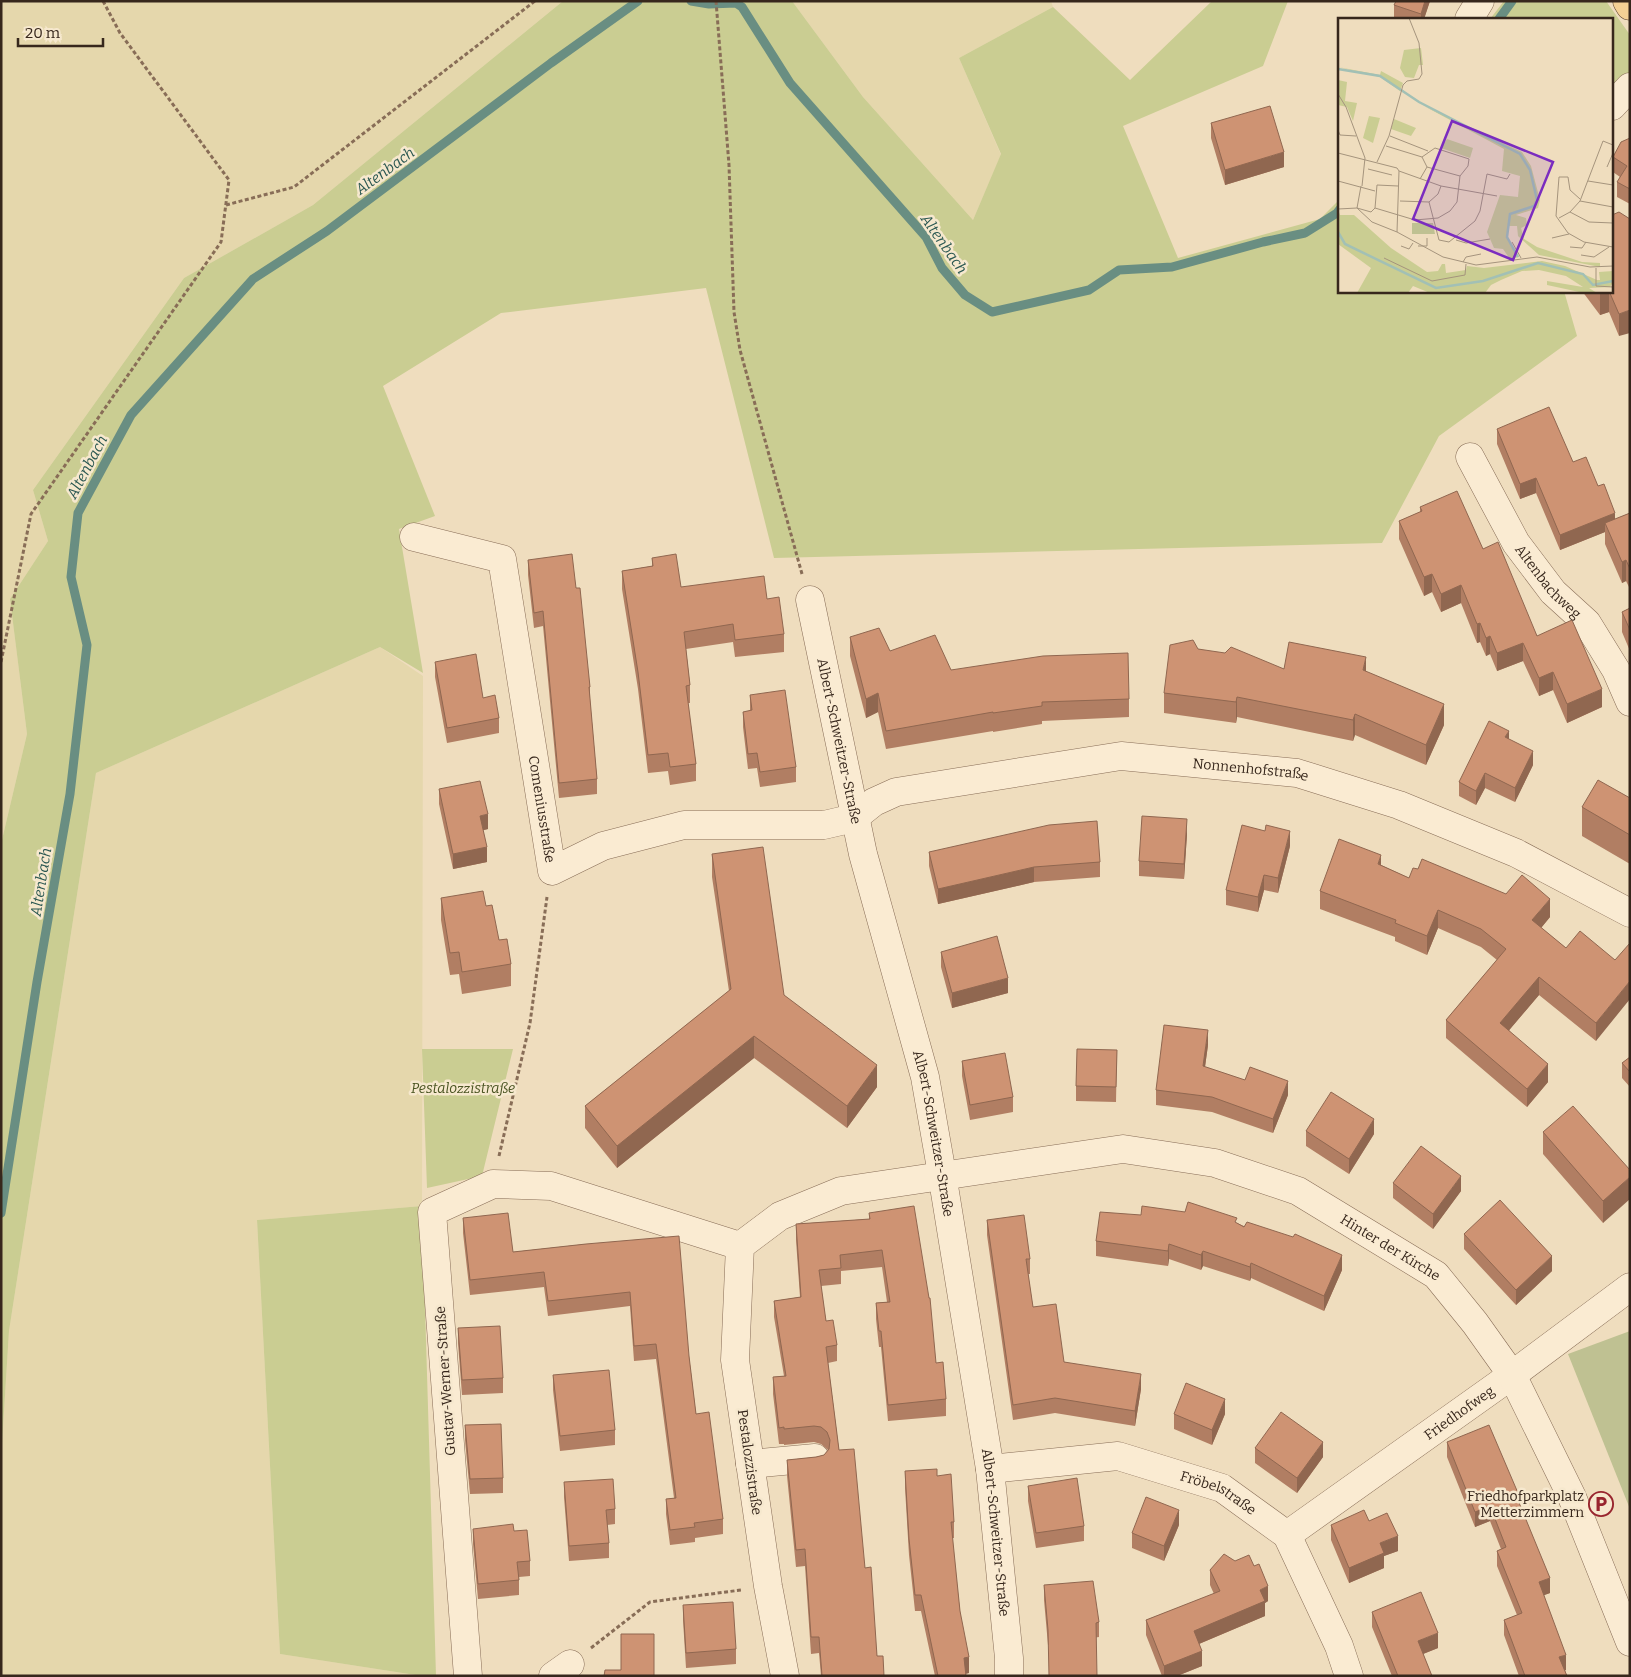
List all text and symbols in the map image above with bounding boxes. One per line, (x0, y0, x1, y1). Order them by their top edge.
scale bar (18, 15, 102, 47)
inset map (1338, 18, 1614, 292)
text: 20 m (25, 24, 61, 42)
water label: Altenbach (351, 143, 418, 199)
water label: Altenbach (916, 210, 971, 277)
water label: Altenbach (62, 432, 111, 502)
street label: Altenbachweg (1511, 541, 1585, 623)
street label: Albert-Schweitzer-Straße (813, 657, 865, 826)
street label: Comeniusstraße (525, 754, 559, 864)
street label: Nonnenhofstraße (1192, 755, 1311, 785)
water label: Altenbach (27, 847, 55, 918)
street label: Albert-Schweitzer-Straße (909, 1048, 957, 1218)
park label: Pestalozzistraße (411, 1080, 515, 1097)
street label: Hinter der Kirche (1337, 1211, 1443, 1285)
street label: Gustav-Werner-Straße (432, 1306, 459, 1456)
street label: Friedhofweg (1421, 1382, 1498, 1444)
street label: Pestalozzistraße (734, 1408, 765, 1516)
street label: Albert-Schweitzer-Straße (978, 1447, 1013, 1617)
street label: Fröbelstraße (1178, 1468, 1259, 1519)
place label: Friedhofparkplatz Metterzimmern (1467, 1488, 1584, 1521)
parking icon: Friedhofparkplatz Metterzimmern (1588, 1491, 1614, 1517)

